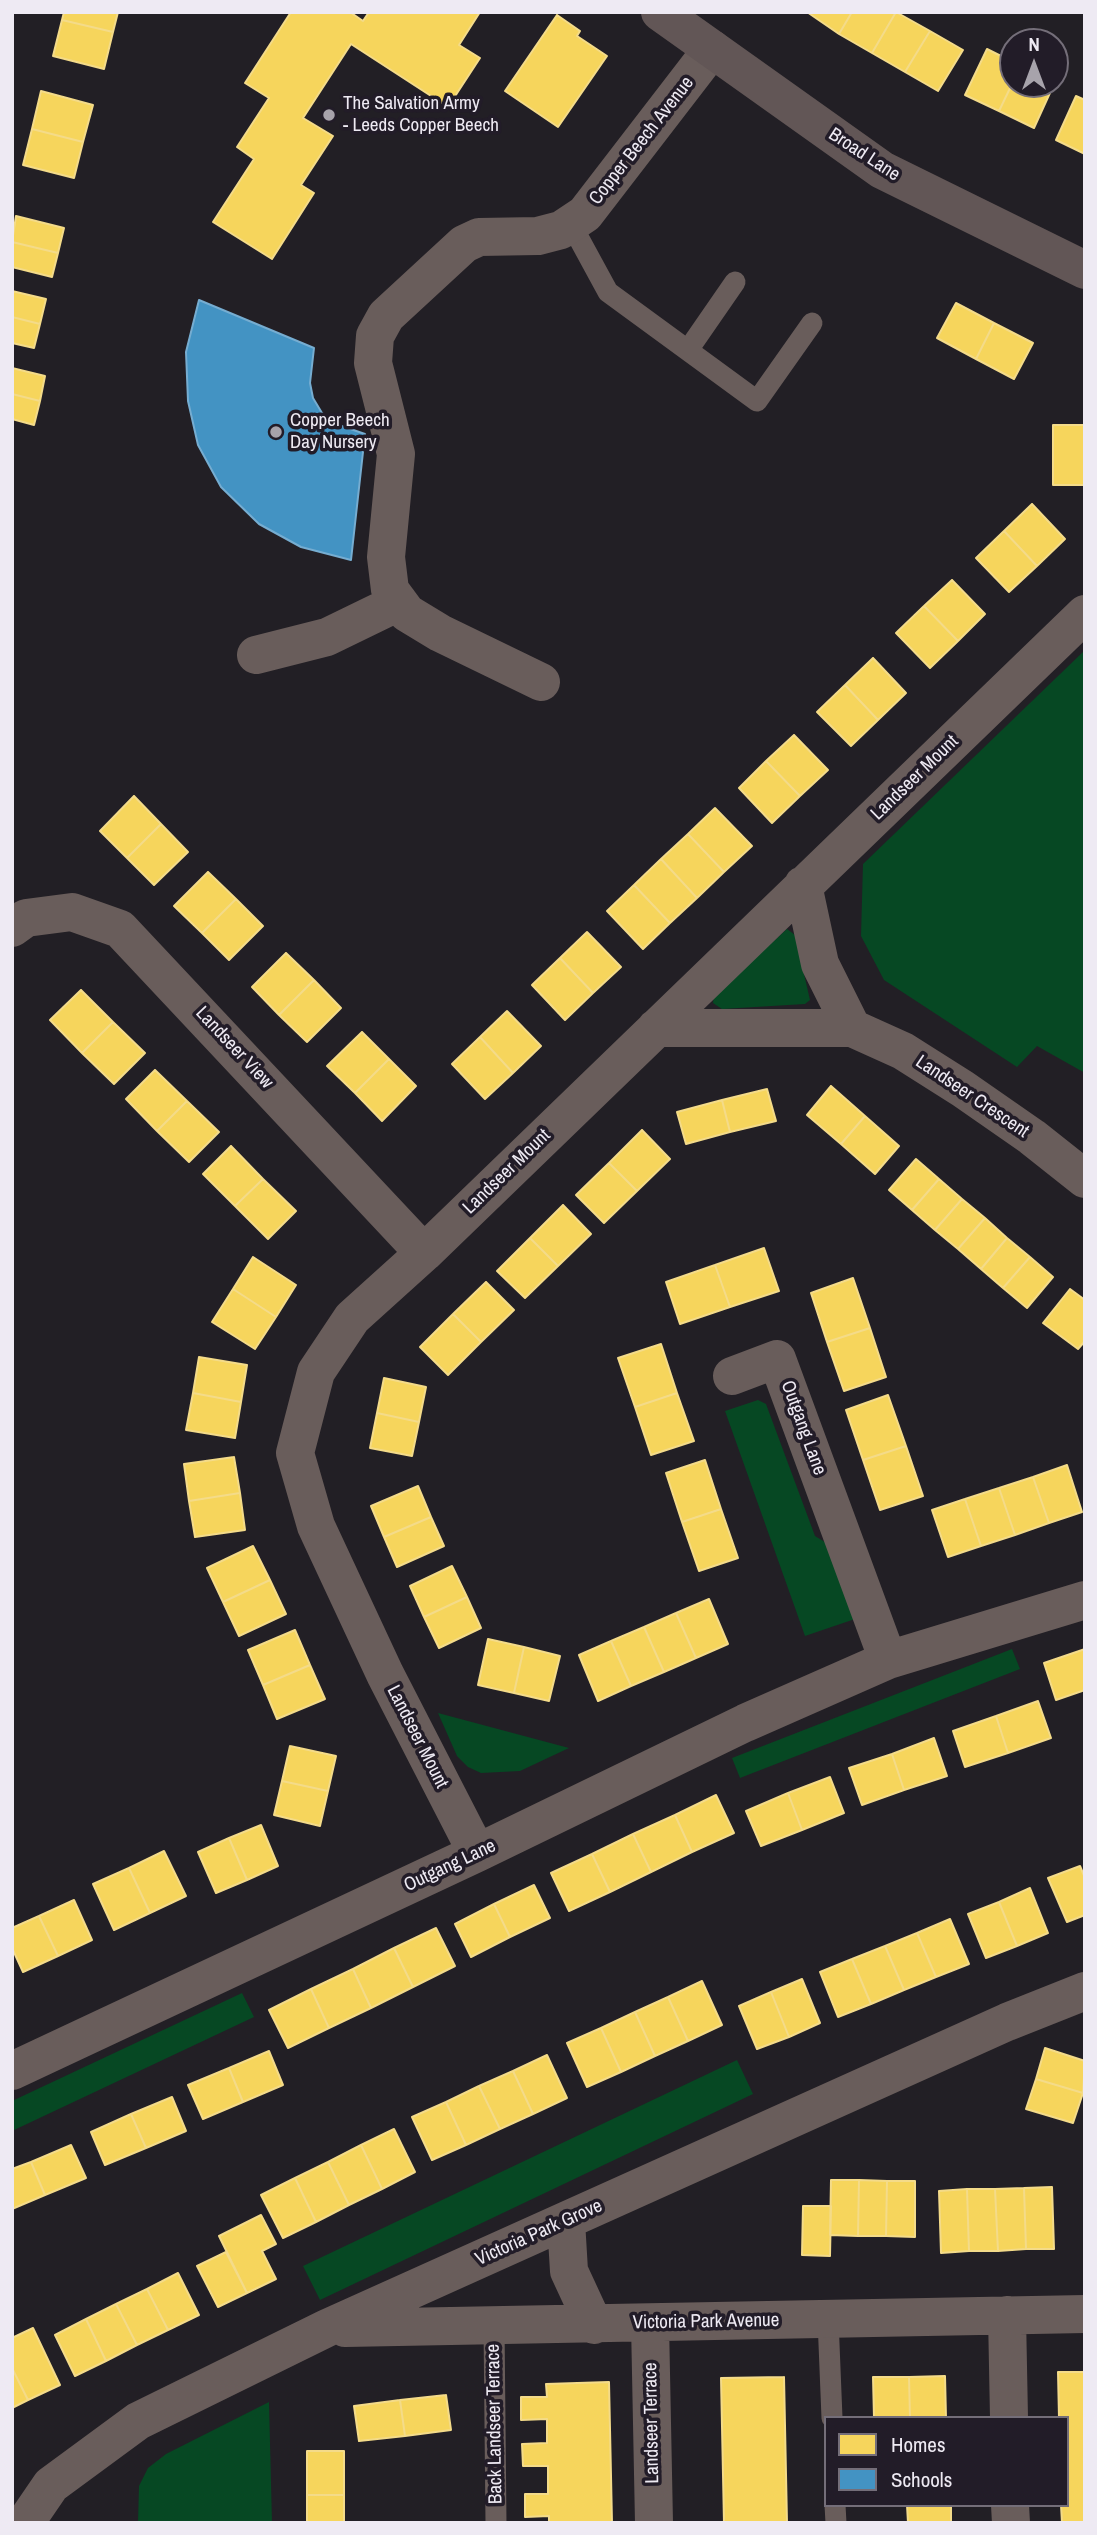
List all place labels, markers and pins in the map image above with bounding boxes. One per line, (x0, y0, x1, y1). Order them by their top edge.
place label: The Salvation Army - Leeds Copper Beech (343, 93, 499, 137)
marker: The Salvation Army - Leeds Copper Beech (321, 107, 337, 123)
place label: Copper Beech Day Nursery (290, 410, 390, 454)
marker: Copper Beech Day Nursery (268, 424, 284, 440)

